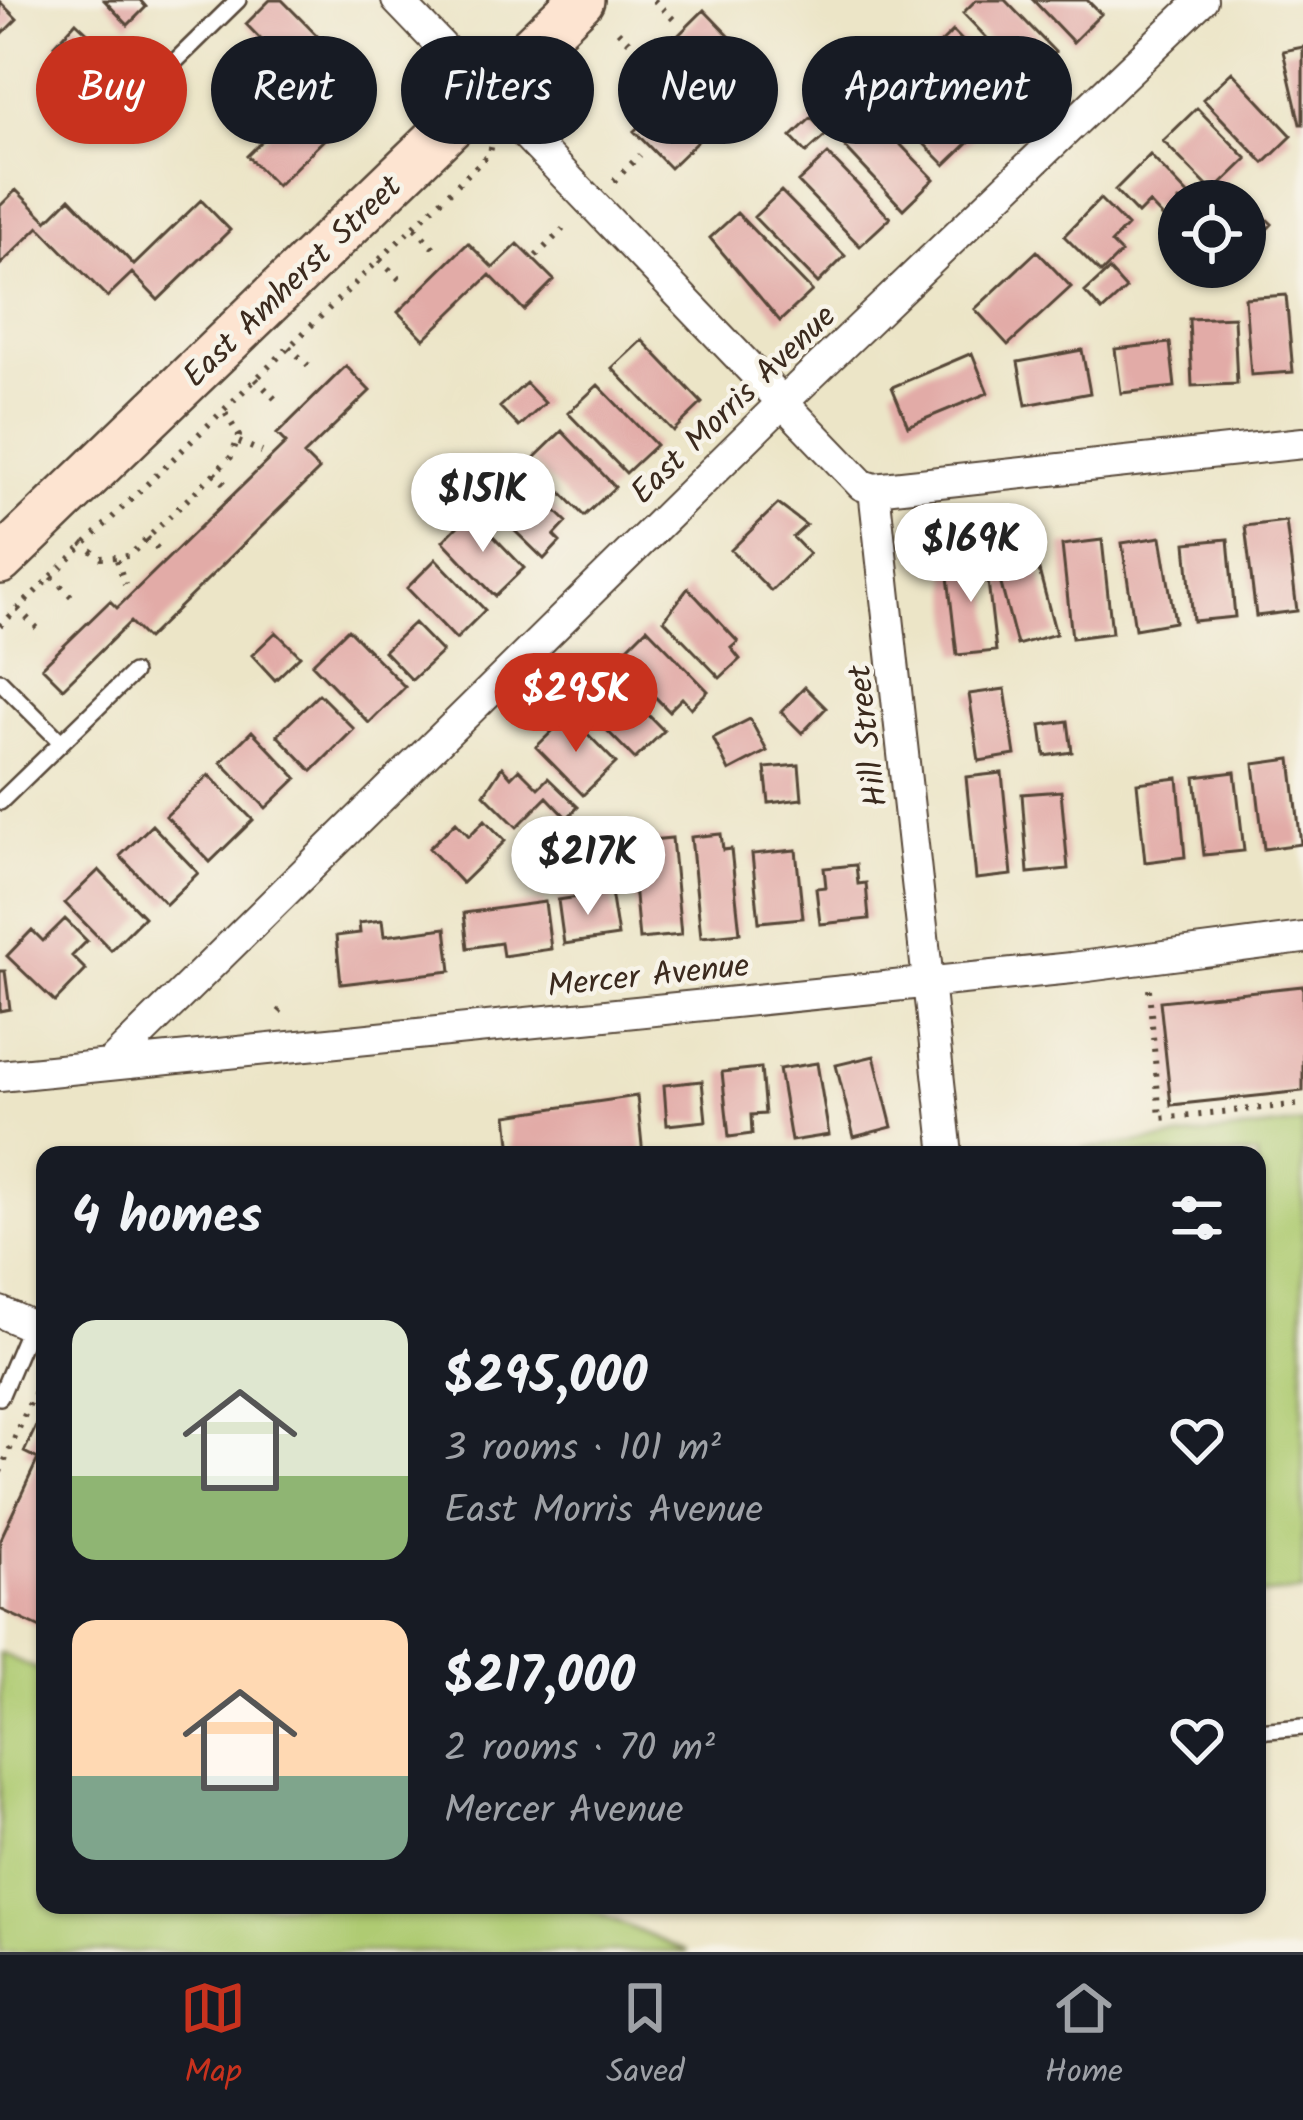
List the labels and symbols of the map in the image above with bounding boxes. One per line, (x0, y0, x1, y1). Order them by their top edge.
street label: East Amherst Street (171, 162, 416, 402)
street label: East Morris Avenue (619, 293, 850, 518)
pin: $151K (399, 453, 567, 555)
pin: $169K (887, 503, 1055, 605)
pin: $295K (492, 653, 660, 755)
street label: Hill Street (834, 660, 904, 810)
pin: $217K (504, 816, 672, 918)
street label: Mercer Avenue (545, 941, 752, 1014)

